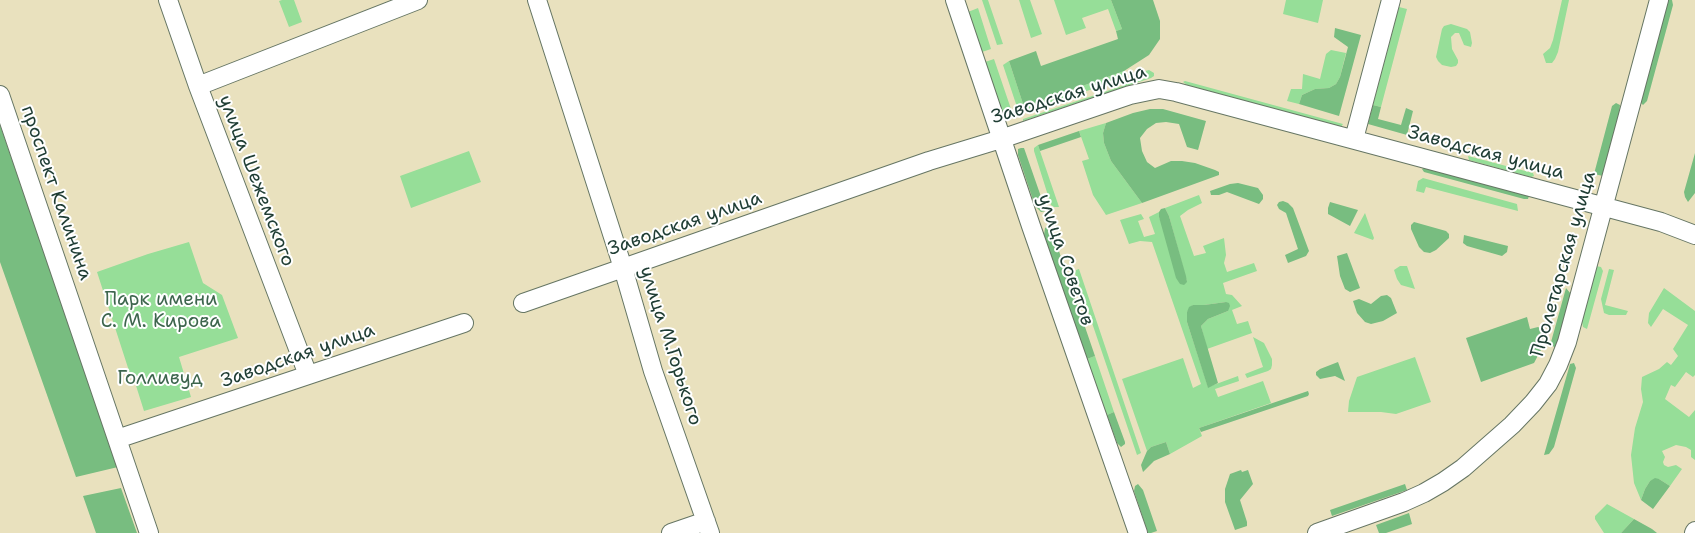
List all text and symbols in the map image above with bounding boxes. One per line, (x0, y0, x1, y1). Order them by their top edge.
street label: Заводская улица (989, 61, 1149, 129)
street label: улица Шежемского (213, 92, 299, 270)
street label: проспект Калинина (15, 103, 97, 283)
street label: Заводская улица (1405, 121, 1567, 185)
street label: Пролетарская улица (1527, 169, 1601, 359)
street label: Заводская улица (605, 187, 765, 261)
street label: улица Советов (1032, 191, 1098, 329)
street label: улица М.Горького (634, 264, 706, 428)
park label: Парк имени С. М. Кирова (101, 289, 221, 333)
street label: Заводская улица (218, 319, 378, 393)
park label: Голливуд (117, 368, 203, 390)

